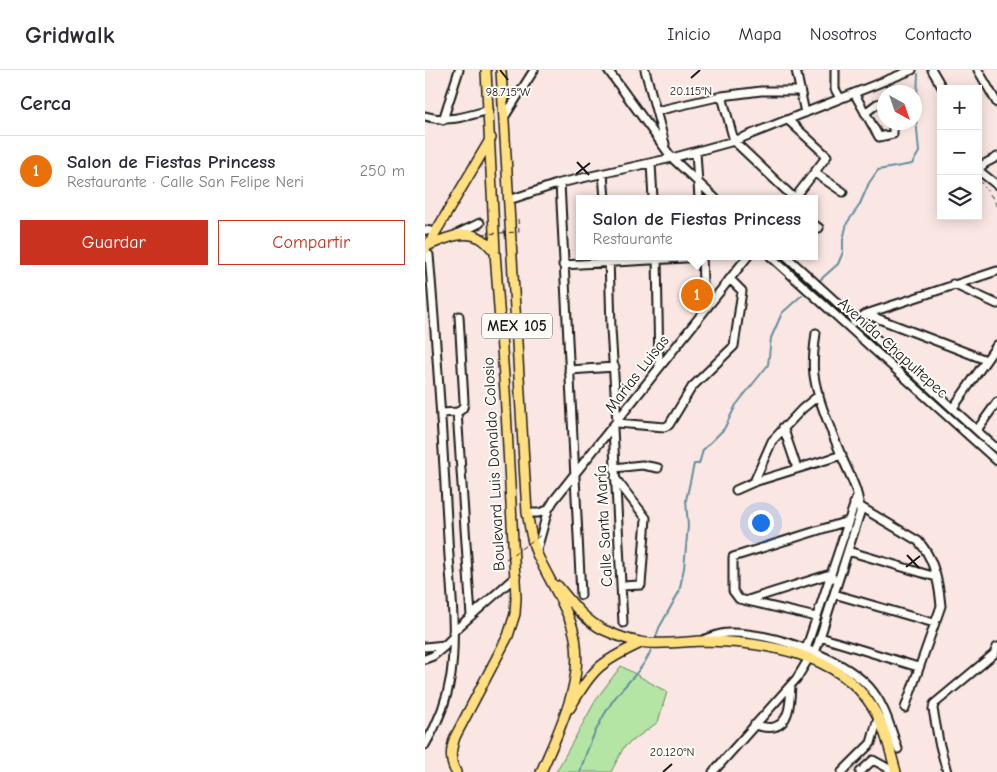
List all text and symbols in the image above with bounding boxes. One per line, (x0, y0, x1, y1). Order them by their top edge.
text: Gridwalk (25, 21, 114, 49)
text: Inicio (667, 24, 711, 45)
text: Mapa (739, 24, 782, 45)
text: Nosotros (810, 24, 877, 45)
text: Contacto (905, 24, 972, 45)
text: 20.115°N (670, 84, 712, 98)
text: 98.715°W (486, 85, 531, 99)
north arrow (877, 85, 922, 130)
map controls (937, 85, 982, 220)
button: + (937, 85, 982, 130)
text: Cerca (20, 91, 71, 115)
button: − (937, 130, 982, 175)
text: Salon de Fiestas Princess (67, 151, 275, 173)
text: 1 (33, 162, 39, 180)
text: 250 m (360, 162, 405, 180)
text: Restaurante · Calle San Felipe Neri (67, 173, 304, 191)
button: layers (937, 175, 982, 220)
popup (576, 195, 818, 260)
text: Salon de Fiestas Princess (593, 208, 801, 230)
button: Guardar (20, 220, 208, 265)
button: Compartir (218, 220, 405, 265)
text: Restaurante (593, 230, 673, 248)
pin: 1 (681, 276, 713, 314)
street label: Avenida Chapultepec (834, 294, 952, 402)
road number: MEX 105 (482, 314, 552, 338)
street label: Marias Luisas (601, 332, 673, 416)
street label: Boulevard Luis Donaldo Colosio (479, 357, 509, 571)
street label: Calle Santa María (592, 465, 616, 587)
your location (748, 510, 774, 536)
text: 20.120°N (650, 745, 694, 759)

